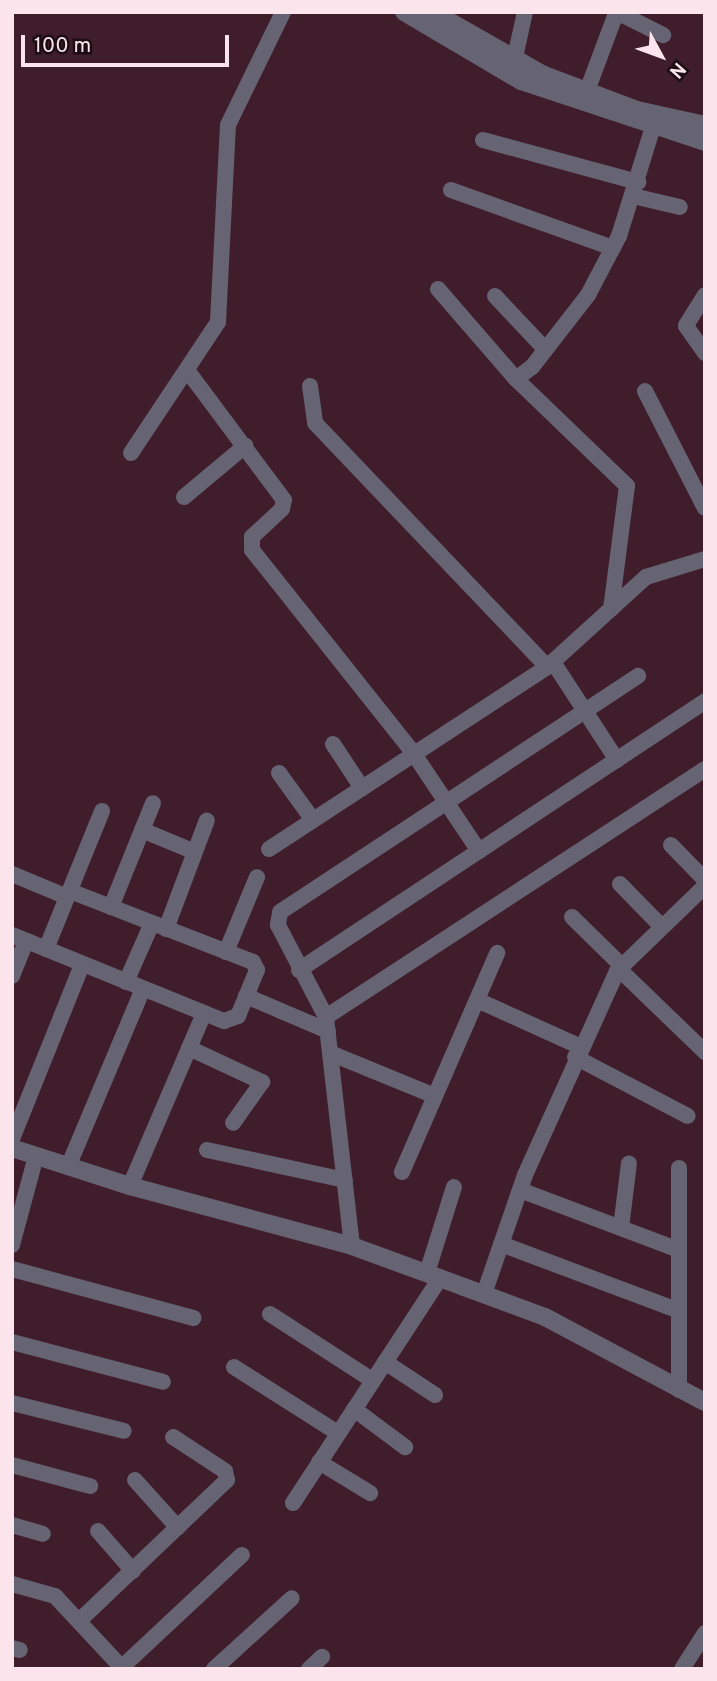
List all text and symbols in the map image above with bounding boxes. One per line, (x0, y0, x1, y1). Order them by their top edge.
scale bar (24, 21, 233, 65)
north arrow (626, 21, 696, 91)
text: 100 m (34, 33, 91, 60)
text: N (663, 57, 690, 83)

